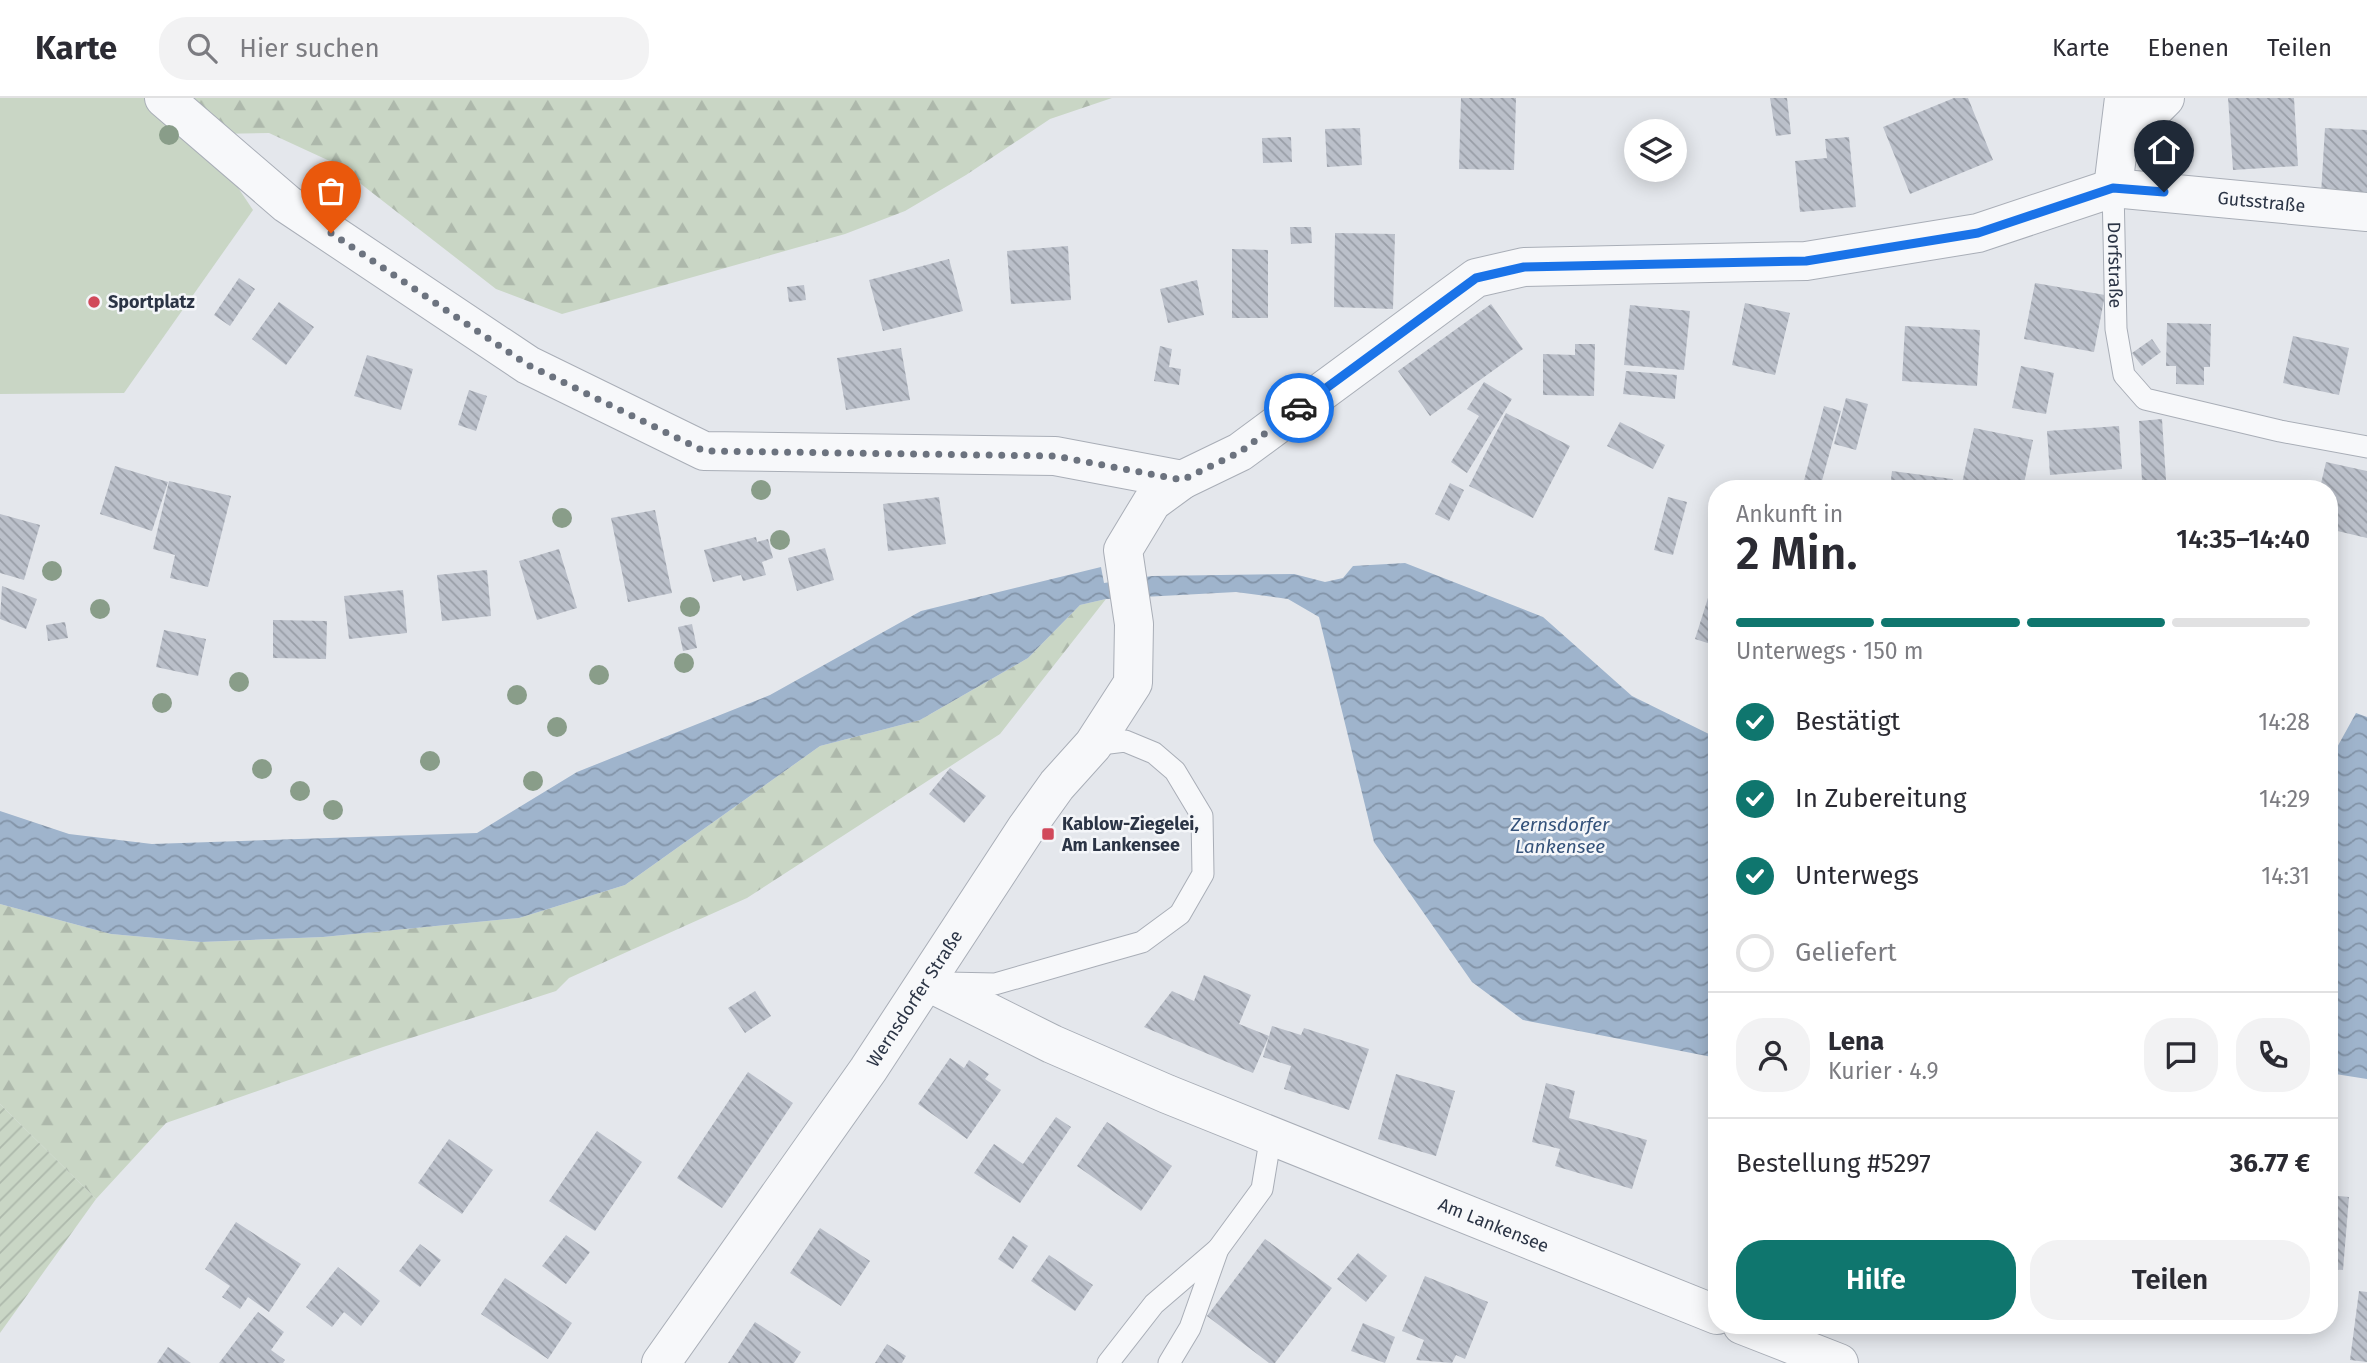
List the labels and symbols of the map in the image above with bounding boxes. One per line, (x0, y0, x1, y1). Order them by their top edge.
pin (2134, 120, 2194, 192)
pin (301, 161, 361, 233)
street label: Gutsstraße (2216, 187, 2306, 217)
street label: Dorfstraße (2103, 221, 2127, 308)
place label: Sportplatz (108, 291, 195, 313)
marker: Sportplatz (86, 294, 102, 310)
courier (1264, 373, 1334, 443)
place label: Kablow-Ziegelei, Am Lankensee (1061, 813, 1199, 856)
water label: Zernsdorfer Lankensee (1510, 813, 1610, 858)
marker: Kablow-Ziegelei, Am Lankensee (1040, 826, 1056, 842)
street label: Wernsdorfer Straße (862, 926, 967, 1071)
street label: Am Lankensee (1435, 1193, 1552, 1257)

